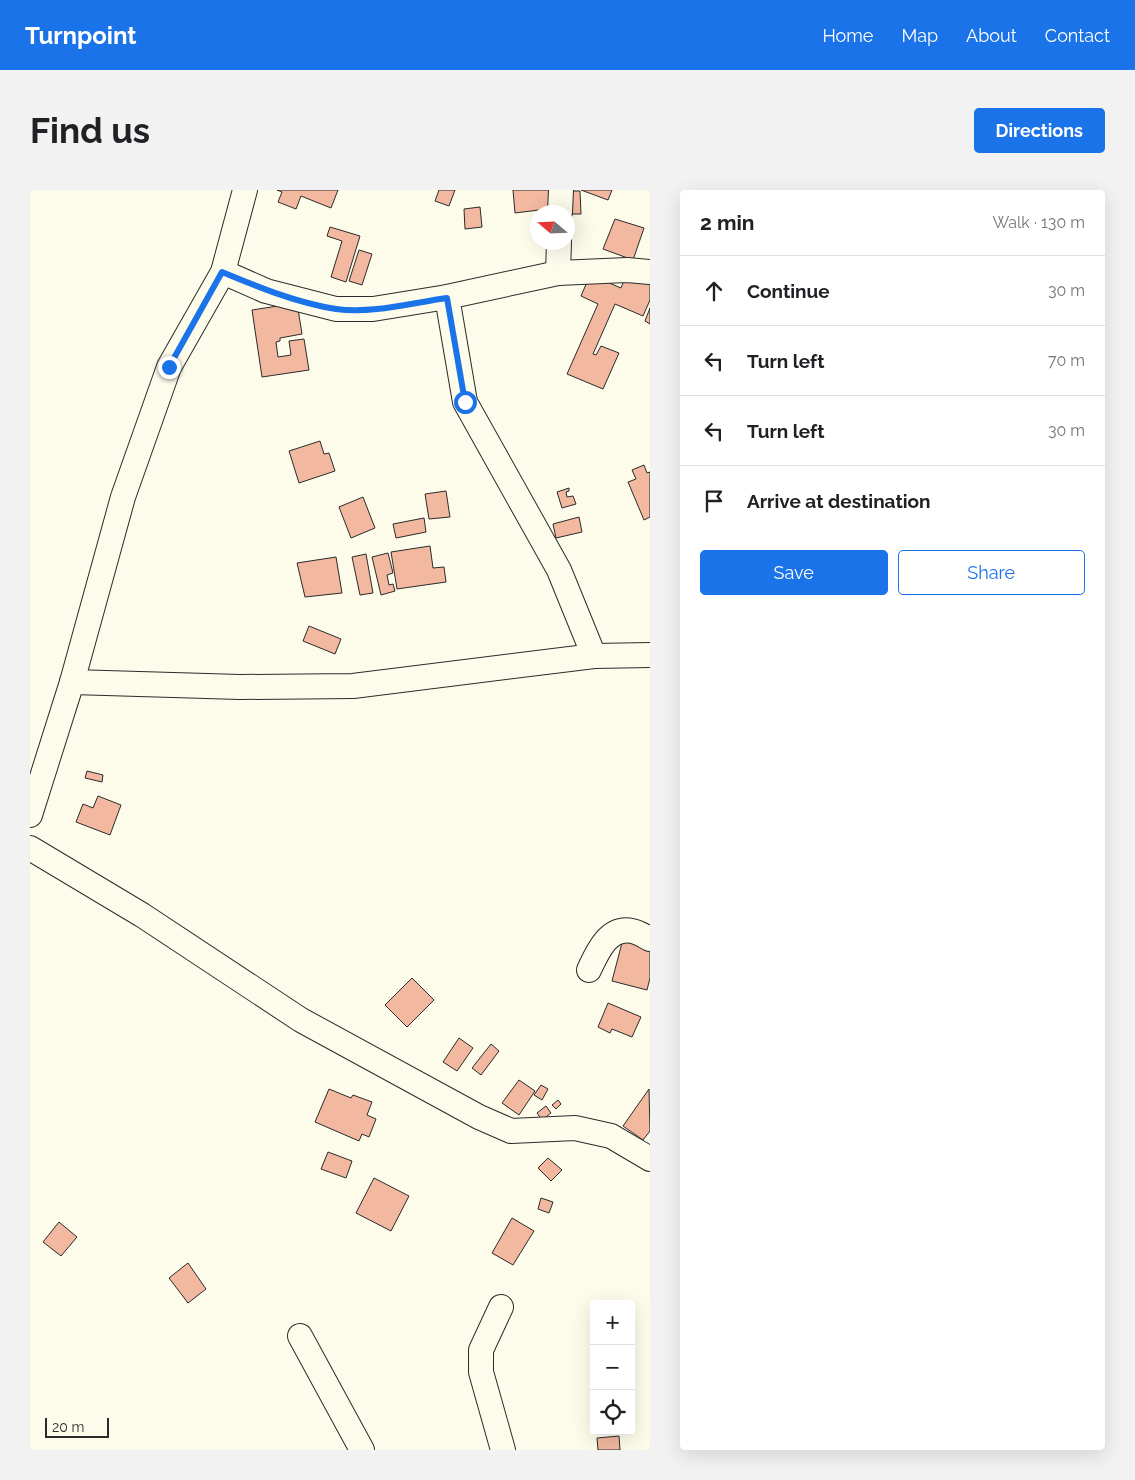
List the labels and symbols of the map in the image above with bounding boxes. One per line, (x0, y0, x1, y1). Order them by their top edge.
north arrow (530, 205, 575, 250)
route end (158, 356, 181, 379)
route start (454, 391, 477, 414)
scale bar (45, 1415, 109, 1438)

